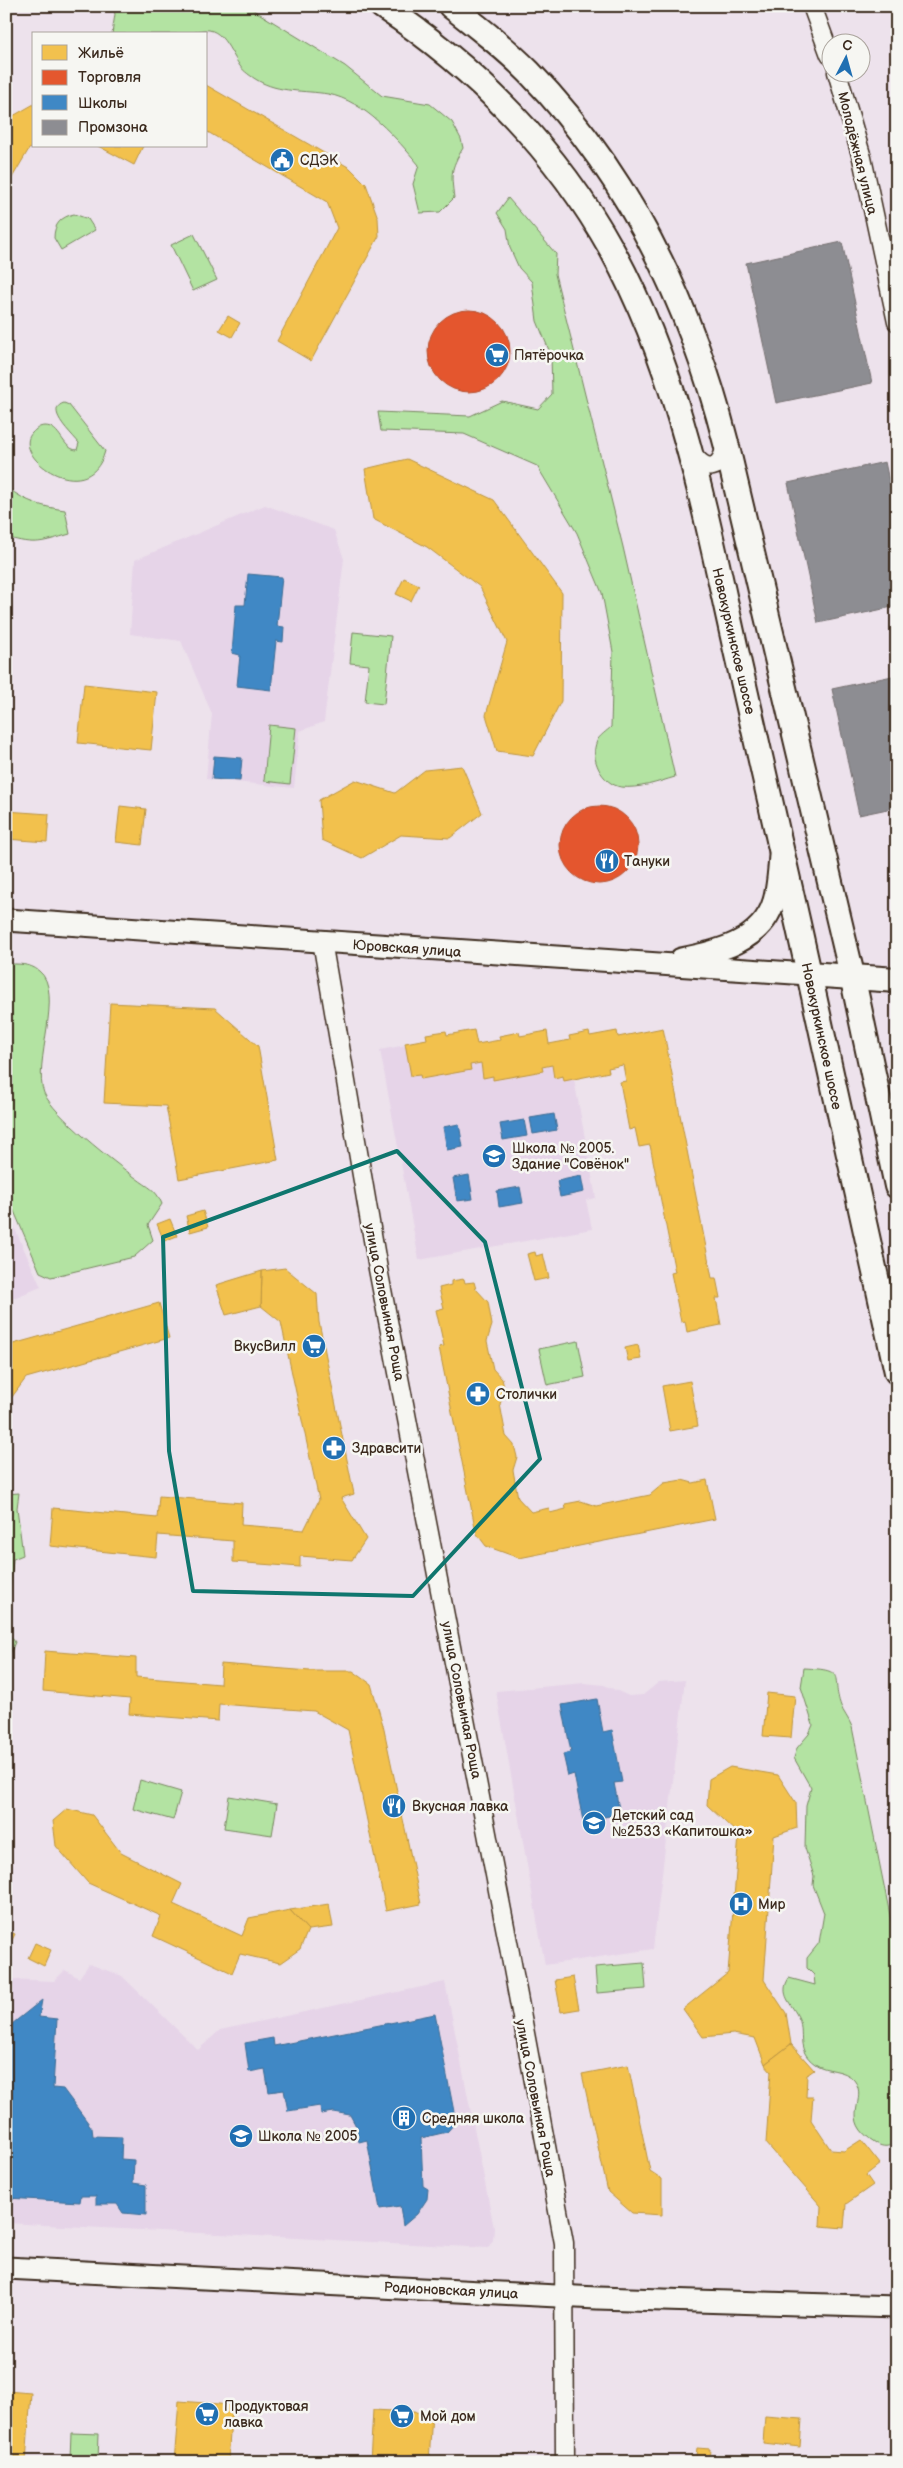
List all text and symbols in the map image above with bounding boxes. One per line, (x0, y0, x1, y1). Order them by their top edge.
legend (32, 32, 208, 148)
north arrow (820, 32, 870, 82)
text: С (842, 37, 853, 55)
text: Жильё (78, 44, 124, 63)
text: Торговля (78, 68, 141, 87)
street label: Молодёжная улица (834, 90, 881, 217)
text: Школы (78, 94, 127, 113)
text: Промзона (78, 118, 148, 137)
public building icon: СДЭК (269, 147, 295, 173)
place label: СДЭК (300, 152, 339, 169)
supermarket icon: Пятёрочка (484, 342, 510, 368)
place label: Пятёрочка (514, 347, 585, 364)
street label: Новокуркинское шоссе (708, 566, 759, 716)
restaurant icon: Тануки (594, 848, 620, 874)
place label: Тануки (624, 853, 670, 870)
street label: Юровская улица (352, 936, 463, 961)
street label: Новокуркинское шоссе (798, 961, 845, 1111)
place label: Школа № 2005. Здание "Совёнок" (512, 1140, 629, 1173)
school or university icon: Школа № 2005. Здание "Совёнок" (481, 1143, 507, 1169)
street label: улица Соловьиная Роща (361, 1222, 408, 1383)
supermarket icon: ВкусВилл (301, 1333, 327, 1359)
place label: ВкусВилл (234, 1338, 296, 1355)
pharmacy icon: Столички (465, 1381, 491, 1407)
place label: Столички (496, 1386, 557, 1403)
pharmacy icon: Здравсити (321, 1435, 347, 1461)
place label: Здравсити (352, 1440, 421, 1457)
street label: улица Соловьиная Роща (438, 1620, 485, 1781)
restaurant icon: Вкусная лавка (381, 1793, 407, 1819)
place label: Вкусная лавка (412, 1798, 509, 1815)
place label: Детский сад №2533 «Капитошка» (612, 1807, 753, 1840)
school or university icon: Детский сад №2533 «Капитошка» (581, 1810, 607, 1836)
hospital icon: Мир (728, 1891, 754, 1917)
place label: Мир (758, 1896, 786, 1913)
street label: улица Соловьиная Роща (512, 2018, 559, 2179)
building icon: Средняя школа (391, 2105, 417, 2131)
place label: Средняя школа (422, 2110, 525, 2127)
school or university icon: Школа № 2005 (228, 2123, 254, 2149)
place label: Школа № 2005 (258, 2128, 357, 2145)
street label: Родионовская улица (383, 2278, 519, 2303)
place label: Продуктовая лавка (224, 2398, 309, 2431)
supermarket icon: Продуктовая лавка (194, 2401, 220, 2427)
supermarket icon: Мой дом (389, 2403, 415, 2429)
place label: Мой дом (420, 2408, 476, 2425)

